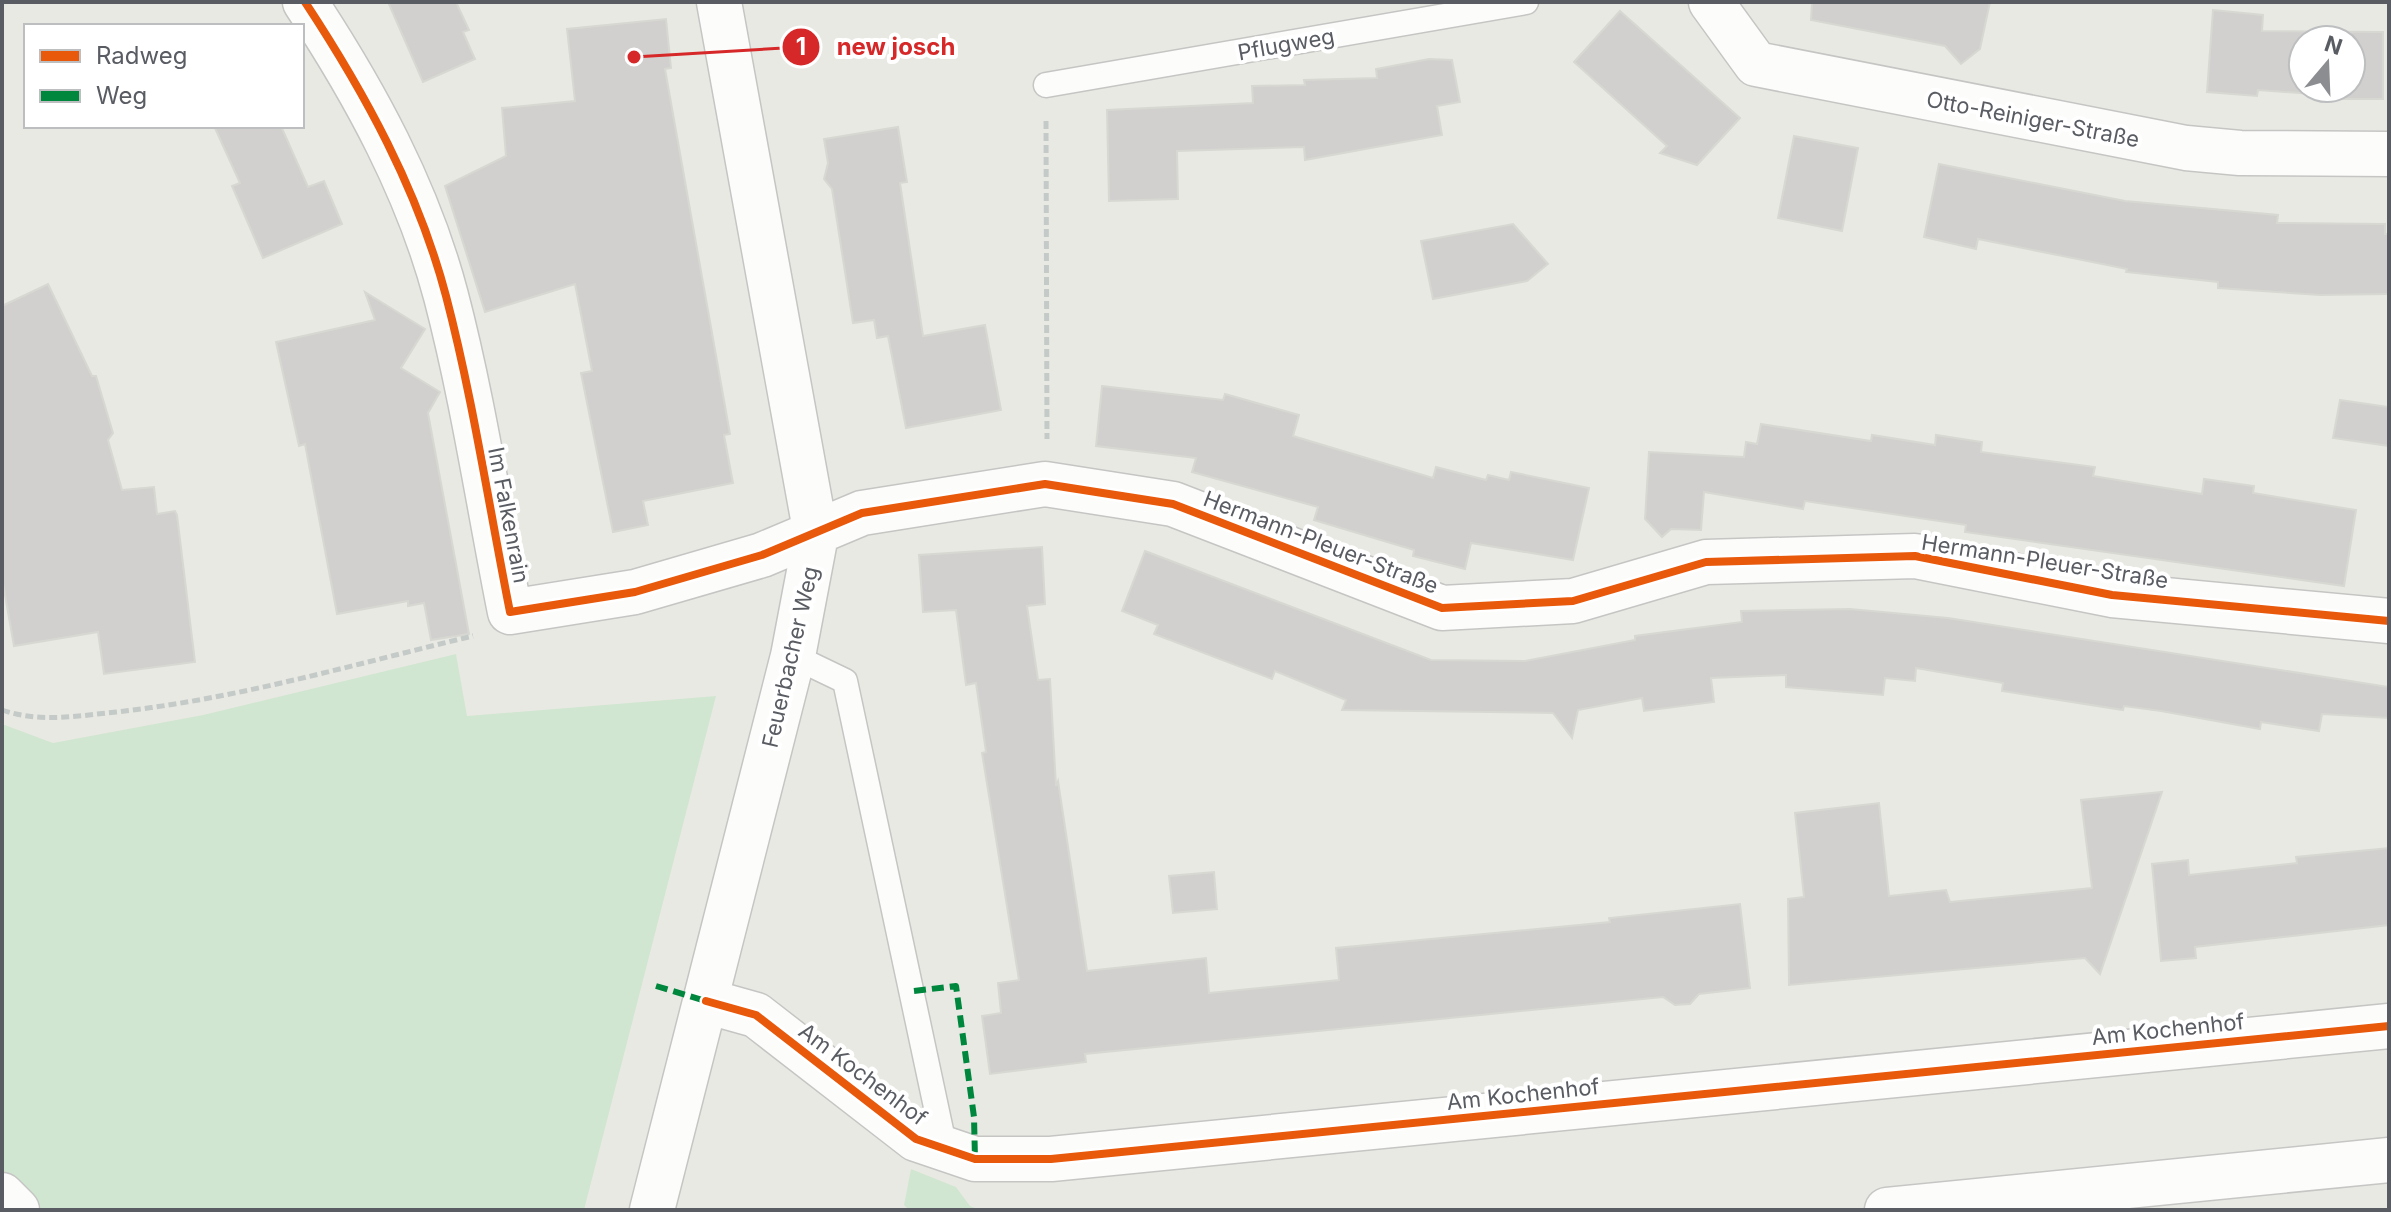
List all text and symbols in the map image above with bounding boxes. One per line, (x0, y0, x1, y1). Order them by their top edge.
callout: new josch (781, 23, 971, 71)
street label: Pflugweg (1236, 23, 1336, 65)
legend (24, 24, 304, 128)
north arrow (2287, 24, 2367, 104)
text: N (2321, 30, 2346, 60)
text: 1 (796, 32, 806, 61)
text: new josch (837, 32, 955, 61)
text: Radweg (96, 41, 187, 70)
text: Weg (96, 81, 147, 110)
street label: Otto-Reiniger-Straße (1924, 86, 2142, 152)
street label: Im Falkenrain (483, 445, 535, 585)
street label: Hermann-Pleuer-Straße (1200, 485, 1442, 599)
street label: Hermann-Pleuer-Straße (1920, 529, 2170, 593)
street label: Feuerbacher Weg (757, 564, 823, 750)
street label: Am Kochenhof (2090, 1008, 2246, 1050)
street label: Am Kochenhof (794, 1017, 932, 1131)
street label: Am Kochenhof (1445, 1073, 1601, 1115)

